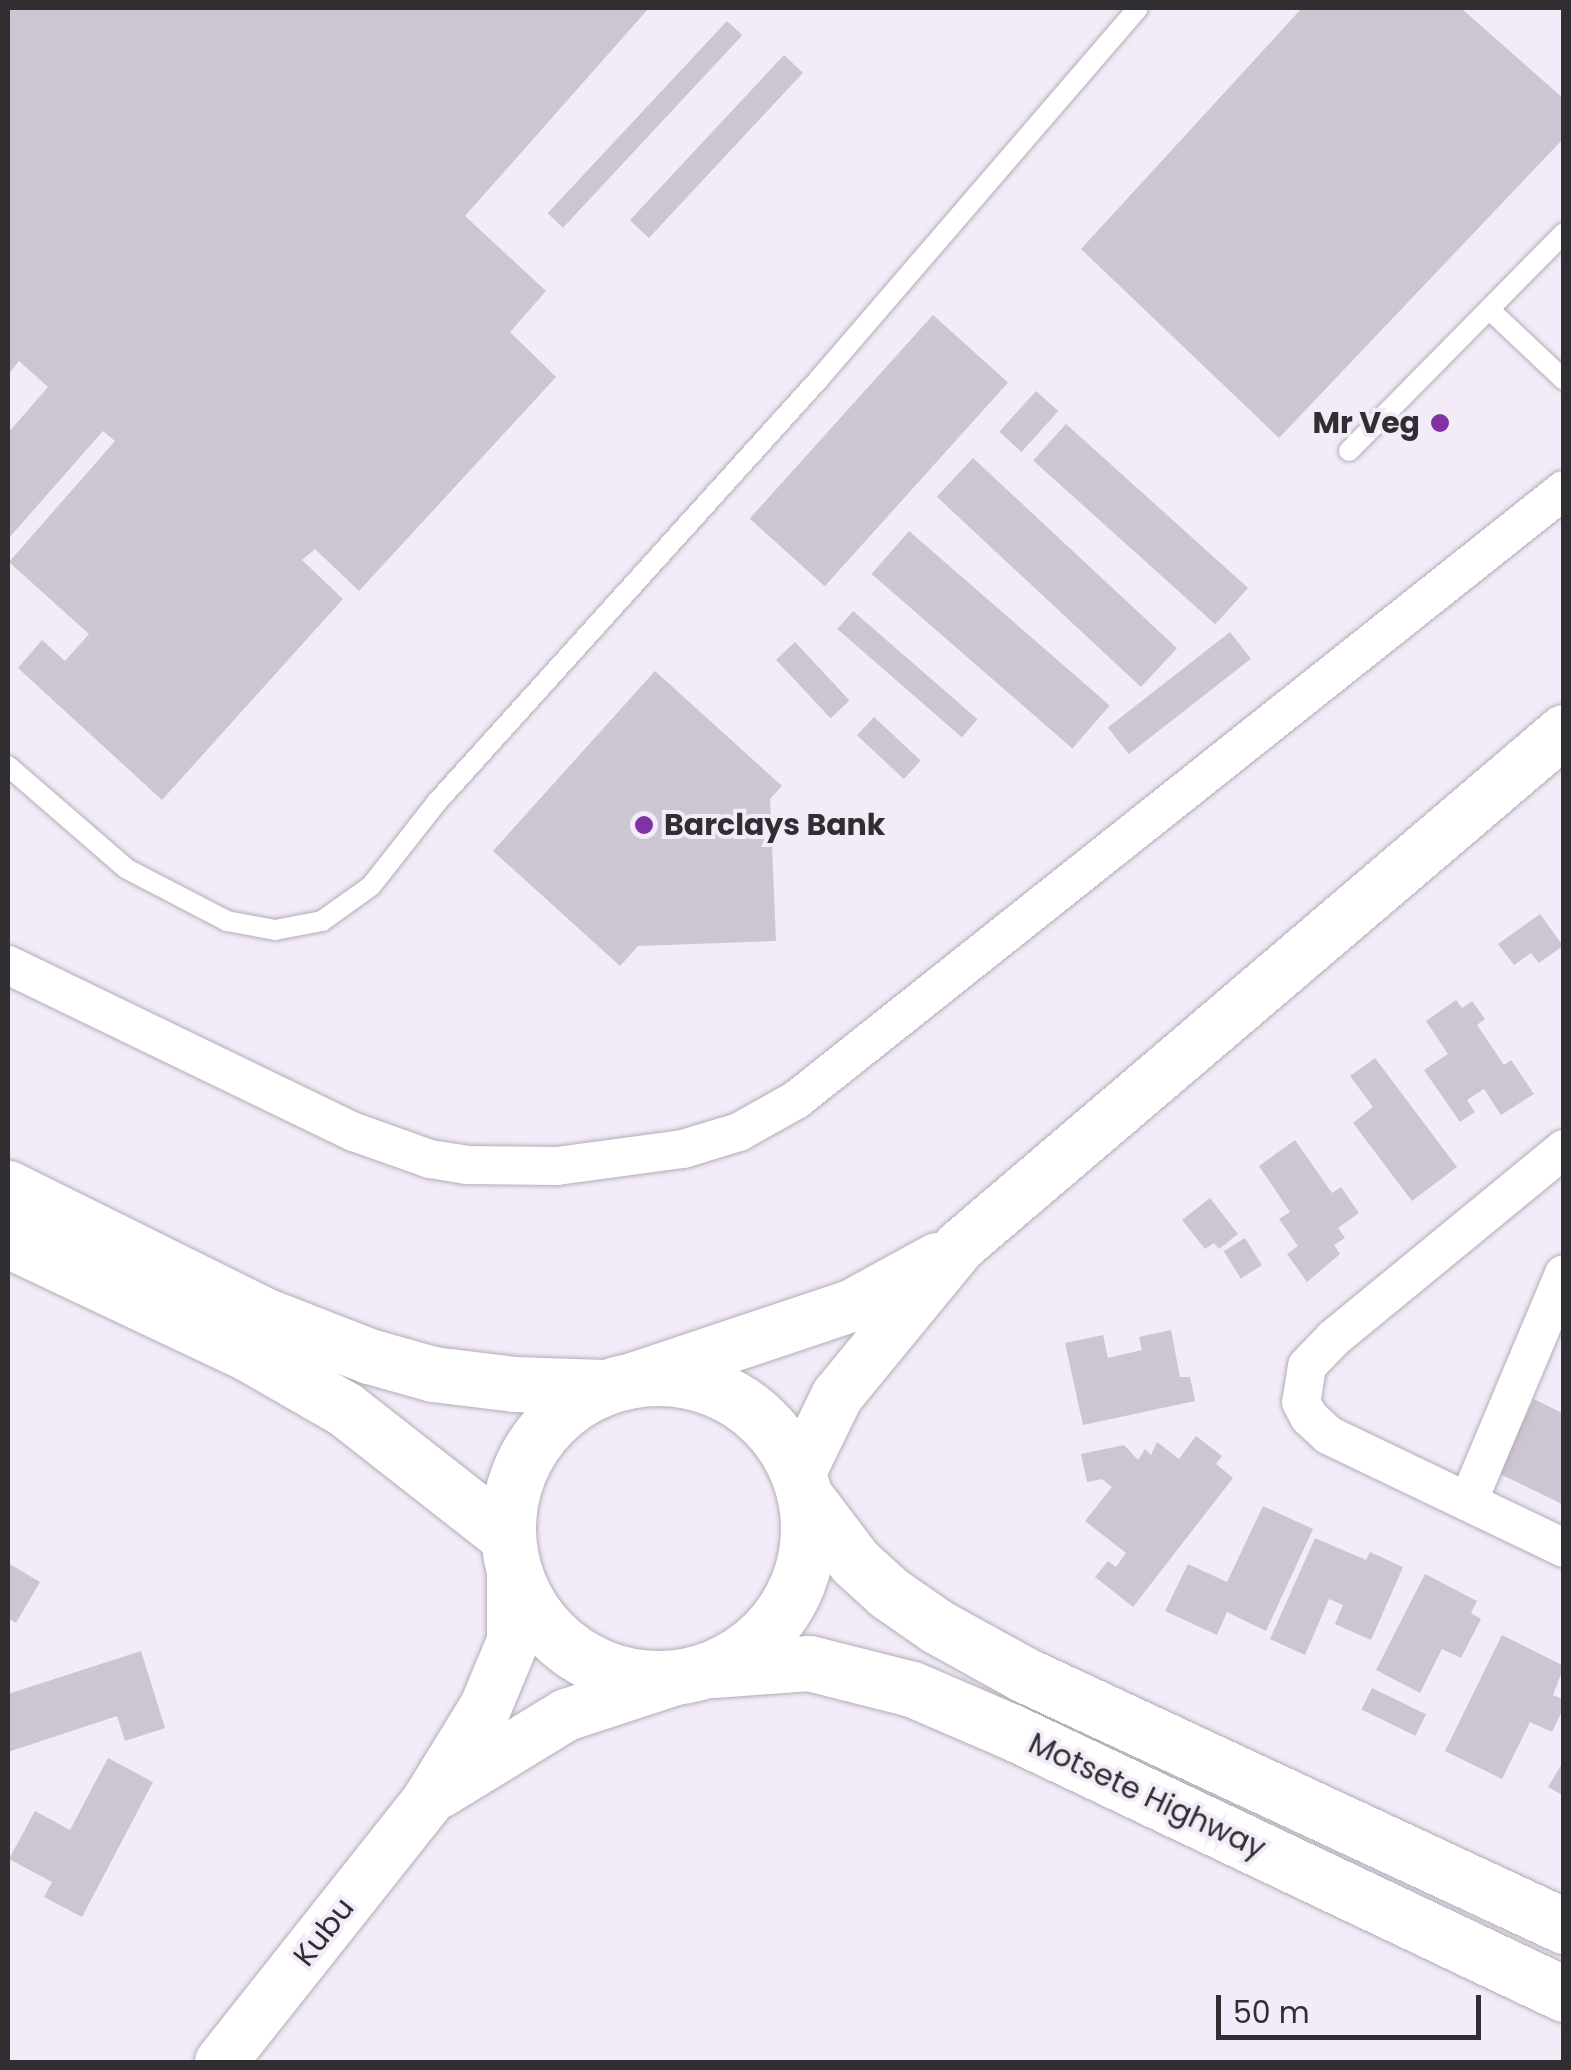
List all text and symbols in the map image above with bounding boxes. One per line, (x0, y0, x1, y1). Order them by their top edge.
place label: Mr Veg (1313, 405, 1420, 441)
marker: Mr Veg (1429, 412, 1451, 434)
place label: Barclays Bank (664, 807, 885, 843)
marker: Barclays Bank (633, 814, 655, 836)
street label: Motsete Highway (1023, 1725, 1271, 1867)
street label: Kubu (286, 1891, 362, 1973)
scale bar (1221, 1975, 1486, 2037)
text: 50 m (1233, 1991, 1310, 2034)

